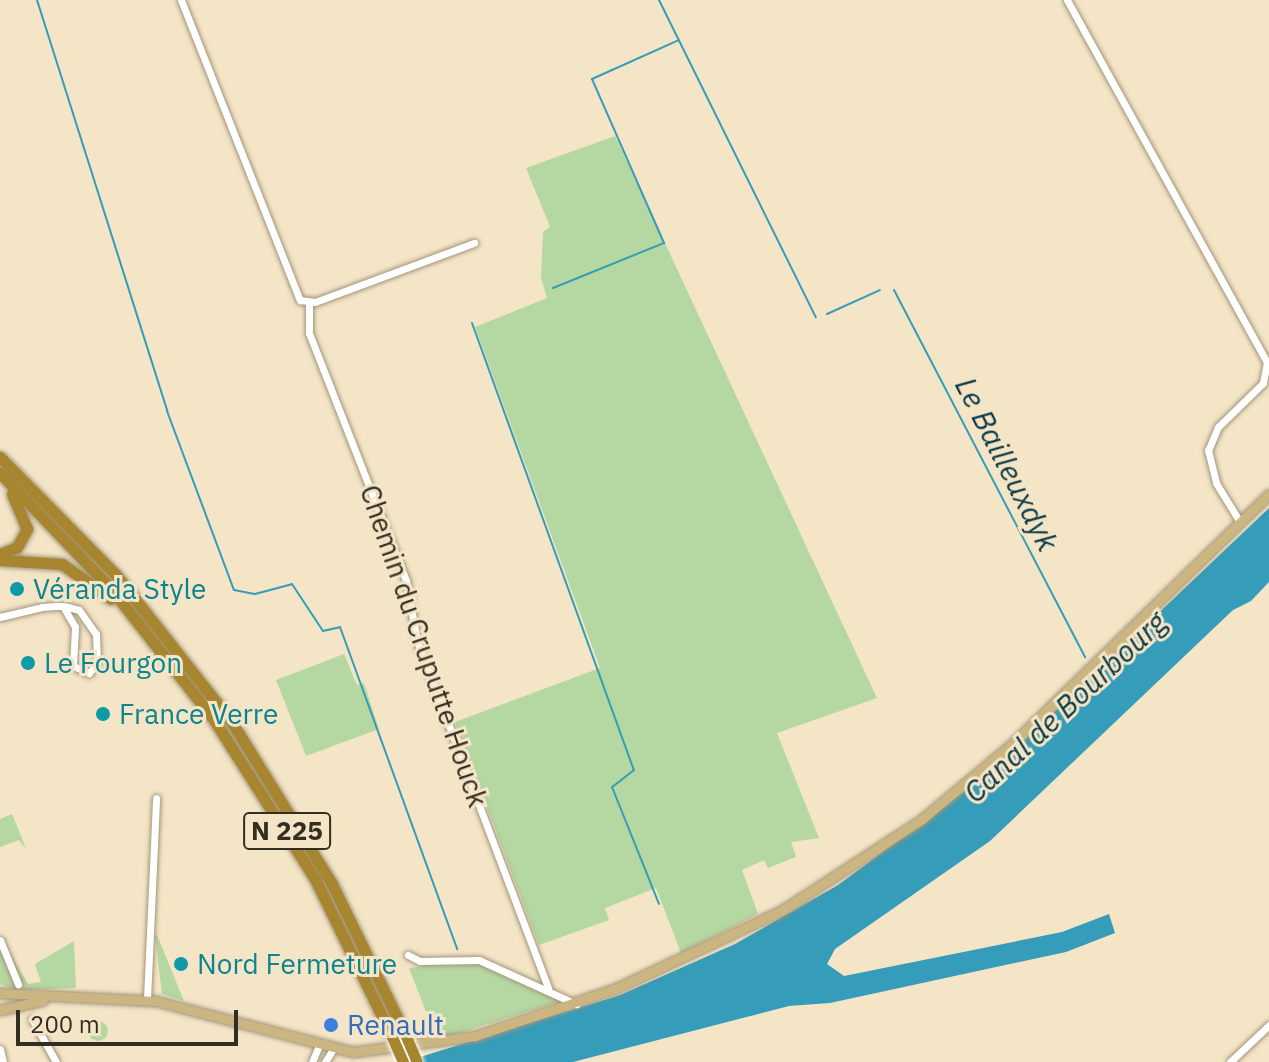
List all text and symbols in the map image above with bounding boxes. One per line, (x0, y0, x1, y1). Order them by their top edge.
water label: Le Bailleuxdyk (948, 371, 1066, 557)
street label: Chemin du Cruputte Houck (353, 480, 495, 812)
place label: Véranda Style (33, 572, 206, 606)
marker: Véranda Style (8, 580, 26, 598)
water label: Canal de Bourbourg (956, 604, 1174, 810)
place label: Le Fourgon (44, 646, 182, 680)
marker: Le Fourgon (19, 654, 37, 672)
place label: France Verre (119, 697, 278, 731)
marker: France Verre (94, 705, 112, 723)
road number: N 225 (243, 809, 331, 853)
place label: Nord Fermeture (197, 947, 397, 981)
marker: Nord Fermeture (172, 955, 190, 973)
scale bar (20, 994, 242, 1044)
text: 200 m (30, 1008, 100, 1040)
place label: Renault (347, 1008, 444, 1042)
marker: Renault (322, 1016, 340, 1034)

